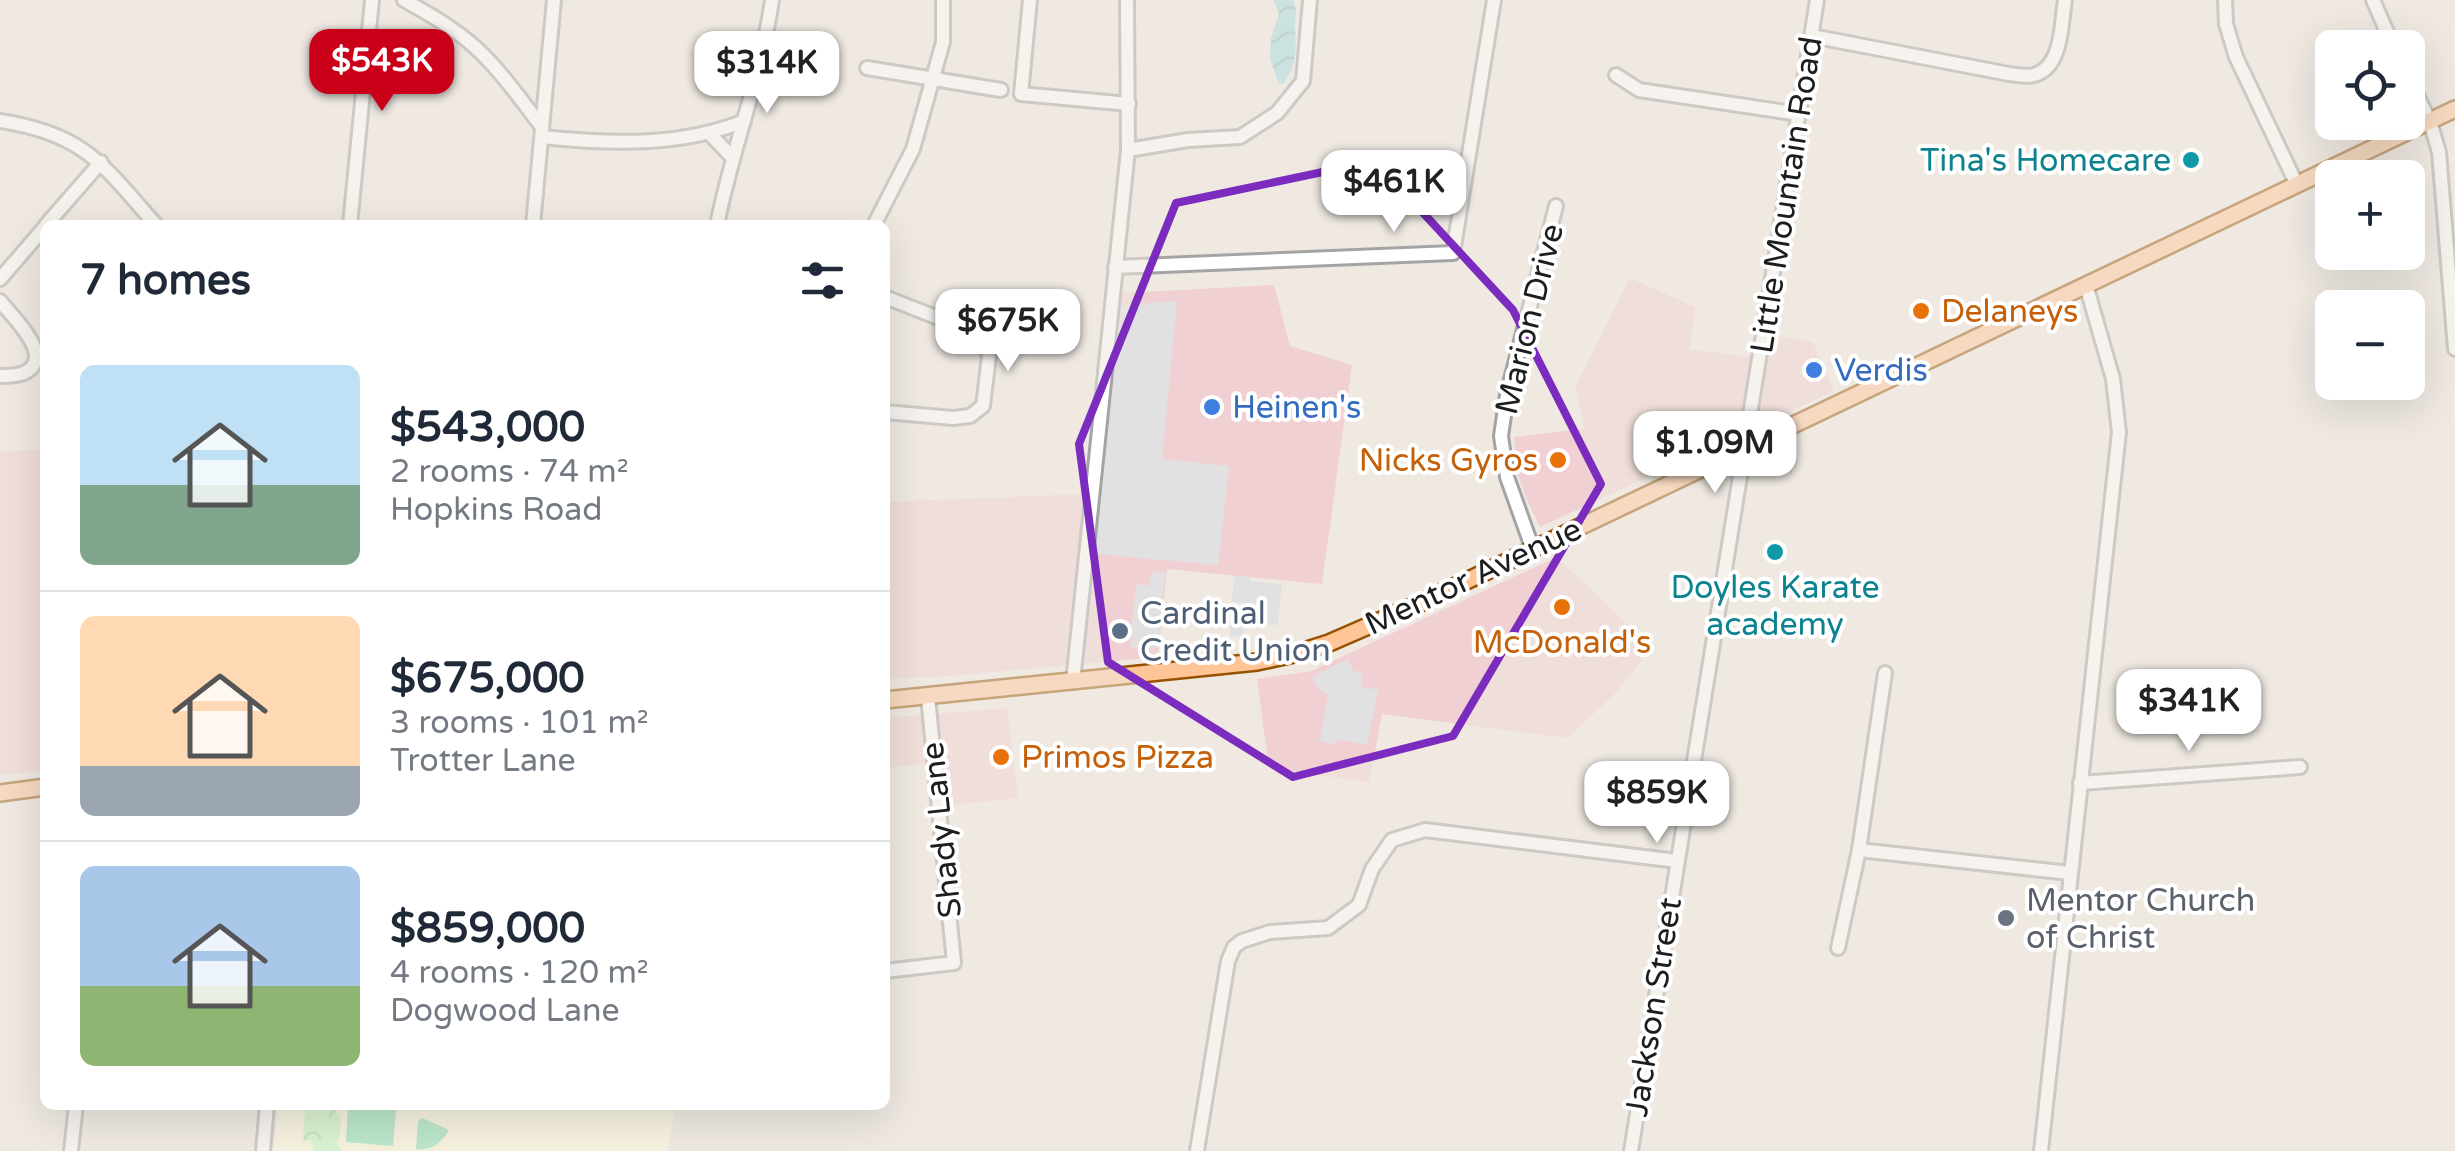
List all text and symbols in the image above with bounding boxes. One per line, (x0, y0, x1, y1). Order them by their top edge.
pin: $543K (312, 29, 452, 114)
map controls (2315, 30, 2425, 400)
button: locate (2315, 30, 2425, 140)
pin: $314K (697, 31, 837, 116)
street label: Little Mountain Road (1743, 34, 1831, 356)
text: $543K (331, 42, 433, 80)
text: $314K (716, 44, 818, 82)
place label: Tina's Homecare (1920, 142, 2171, 180)
marker: Tina's Homecare (2180, 149, 2202, 171)
pin: $461K (1324, 150, 1464, 235)
button: + (2315, 160, 2425, 270)
text: $461K (1343, 163, 1445, 201)
street label: Marion Drive (1488, 220, 1572, 419)
icon: filters (795, 253, 850, 308)
text: 7 homes (80, 255, 251, 306)
pin: $675K (938, 289, 1078, 374)
button: − (2315, 290, 2425, 400)
place label: Delaneys (1941, 293, 2078, 331)
marker: Delaneys (1910, 300, 1932, 322)
text: $675K (957, 302, 1059, 340)
place label: Verdis (1834, 352, 1928, 390)
marker: Verdis (1803, 359, 1825, 381)
place label: Heinen's (1232, 389, 1361, 427)
marker: Heinen's (1201, 396, 1223, 418)
text: $543,000 (390, 402, 585, 453)
icon: home (160, 405, 280, 525)
pin: $1.09M (1634, 411, 1796, 496)
text: $1.09M (1655, 424, 1775, 462)
place label: Nicks Gyros (1359, 442, 1538, 480)
marker: Nicks Gyros (1547, 449, 1569, 471)
text: 2 rooms · 74 m² (390, 453, 629, 491)
text: Hopkins Road (390, 491, 602, 529)
street label: Mentor Avenue (1359, 510, 1588, 644)
marker: Doyles Karate academy (1764, 541, 1786, 563)
place label: Doyles Karate academy (1671, 569, 1880, 644)
place label: Cardinal Credit Union (1140, 595, 1331, 670)
marker: McDonald's (1551, 596, 1573, 618)
marker: Cardinal Credit Union (1109, 620, 1131, 642)
place label: McDonald's (1473, 624, 1651, 662)
text: $675,000 (390, 653, 585, 704)
icon: home (160, 656, 280, 776)
pin: $341K (2119, 669, 2259, 754)
text: $341K (2138, 682, 2240, 720)
text: 3 rooms · 101 m² (390, 704, 649, 742)
place label: Primos Pizza (1021, 739, 1214, 777)
street label: Shady Lane (914, 740, 970, 920)
text: Trotter Lane (390, 742, 576, 780)
marker: Primos Pizza (990, 746, 1012, 768)
pin: $859K (1587, 761, 1727, 846)
text: $859K (1606, 774, 1708, 812)
place label: Mentor Church of Christ (2026, 882, 2255, 957)
street label: Jackson Street (1618, 895, 1690, 1119)
text: $859,000 (390, 903, 585, 954)
icon: home (160, 906, 280, 1026)
marker: Mentor Church of Christ (1995, 907, 2017, 929)
text: 4 rooms · 120 m² (390, 954, 649, 992)
text: Dogwood Lane (390, 992, 620, 1030)

